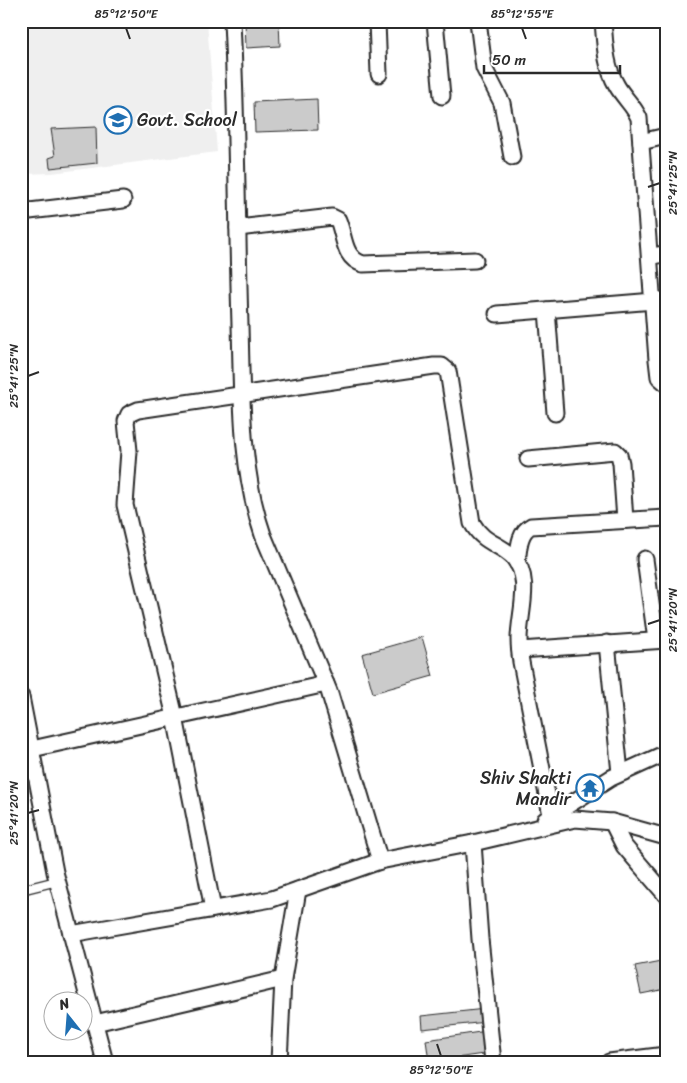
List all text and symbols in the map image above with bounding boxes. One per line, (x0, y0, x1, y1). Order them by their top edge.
text: 85°12'50"E (95, 3, 159, 25)
text: 85°12'55"E (491, 3, 555, 25)
scale bar (484, 42, 621, 74)
text: 50 m (492, 47, 527, 73)
place label: Govt. School (137, 104, 238, 136)
school or university icon: Govt. School (103, 105, 133, 135)
text: 25°41'25"N (662, 150, 684, 215)
text: 25°41'25"N (3, 343, 25, 408)
text: 25°41'20"N (662, 587, 684, 652)
place label: Shiv Shakti Mandir (480, 762, 573, 815)
temple icon: Shiv Shakti Mandir (575, 773, 605, 803)
text: 25°41'20"N (3, 780, 25, 845)
north arrow (42, 990, 92, 1040)
text: N (55, 991, 73, 1018)
text: 85°12'50"E (410, 1059, 474, 1081)

